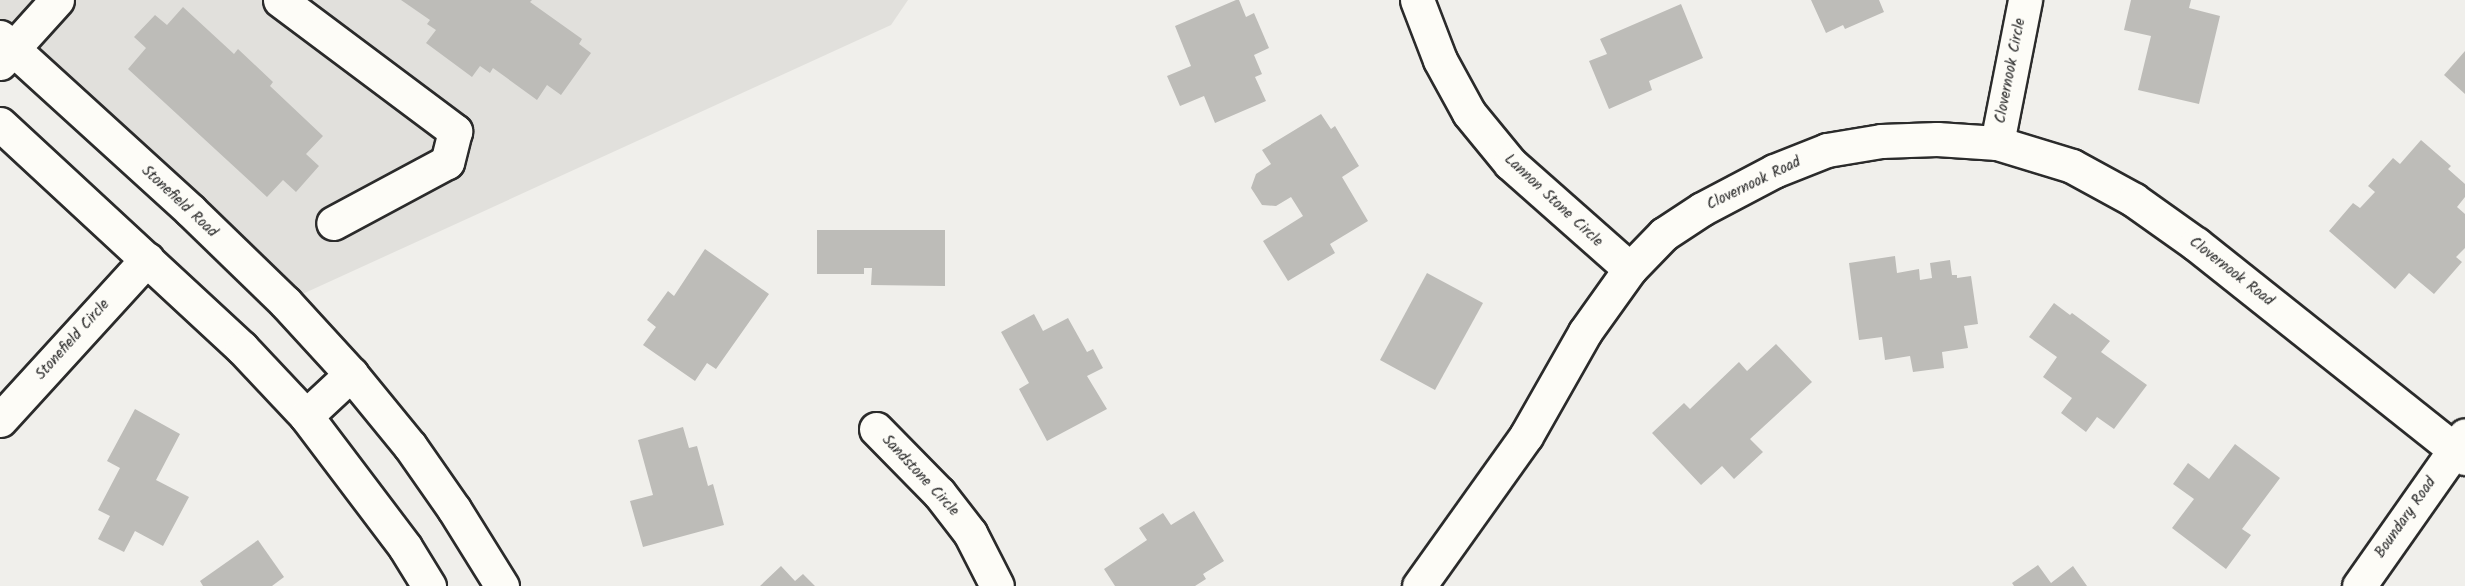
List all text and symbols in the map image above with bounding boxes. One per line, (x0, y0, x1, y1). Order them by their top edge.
street label: Clovernook Circle (1992, 17, 2030, 125)
street label: Lannon Stone Circle (1500, 151, 1606, 251)
street label: Clovernook Road (1704, 154, 1804, 214)
street label: Stonefield Road (137, 162, 221, 242)
street label: Clovernook Road (2185, 233, 2277, 311)
street label: Stonefield Circle (32, 296, 114, 384)
street label: Sandstone Circle (878, 432, 962, 520)
street label: Boundary Road (2372, 474, 2440, 562)

